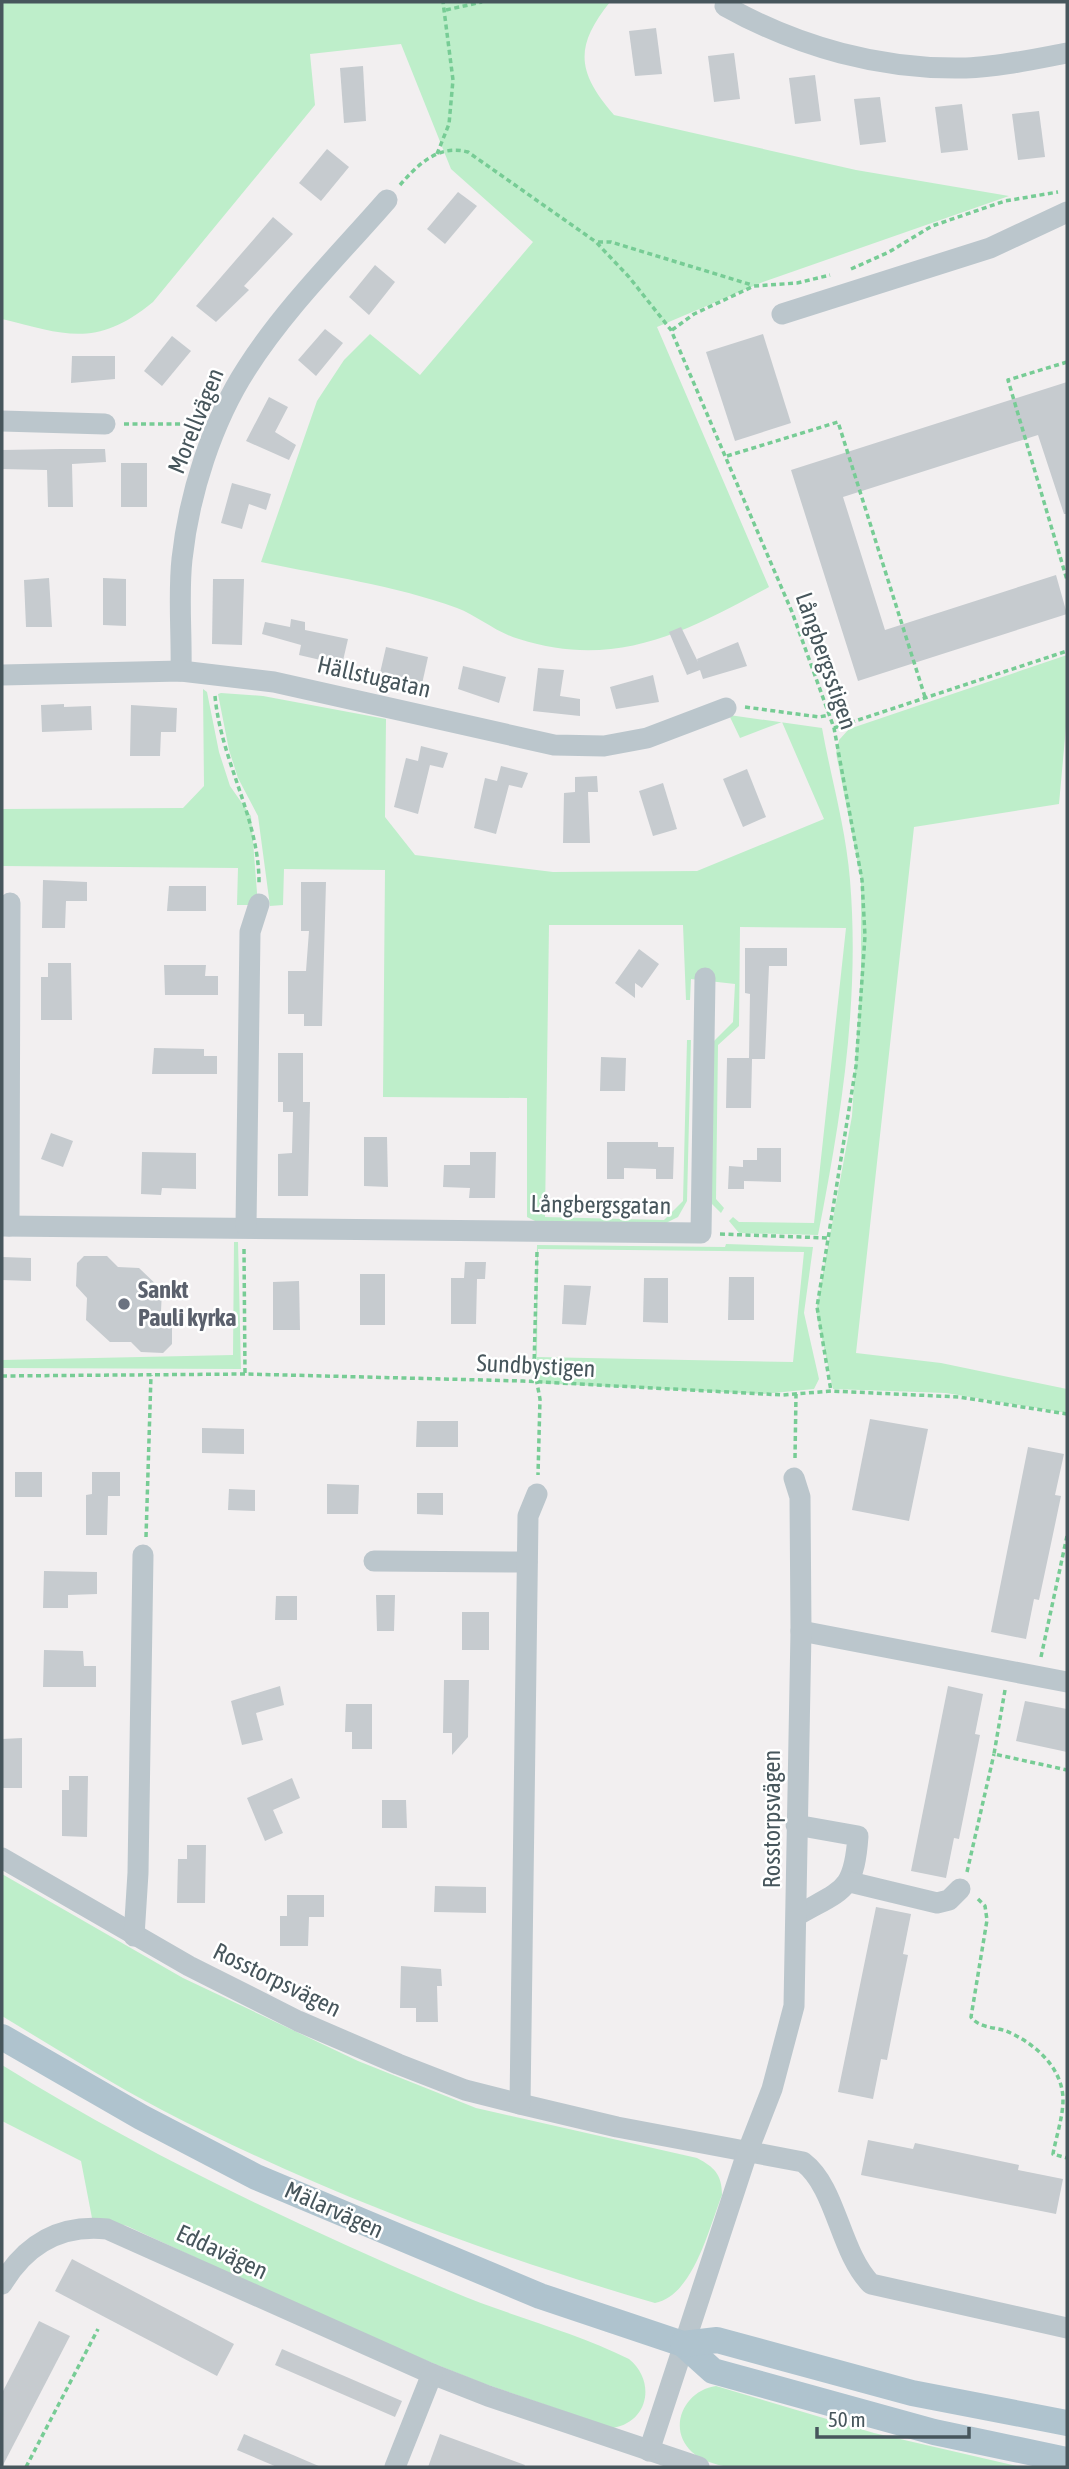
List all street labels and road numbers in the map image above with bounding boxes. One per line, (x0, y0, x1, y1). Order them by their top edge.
street label: Morellvägen (162, 364, 229, 477)
street label: Långbergsstigen (790, 589, 863, 733)
street label: Hällstugatan (315, 650, 433, 703)
street label: Långbergsgatan (531, 1190, 672, 1219)
street label: Sundbystigen (476, 1349, 596, 1382)
street label: Rosstorpsvägen (758, 1750, 785, 1888)
street label: Rosstorpsvägen (209, 1937, 345, 2022)
street label: Mälarvägen (281, 2176, 388, 2243)
street label: Eddavägen (172, 2219, 272, 2284)

